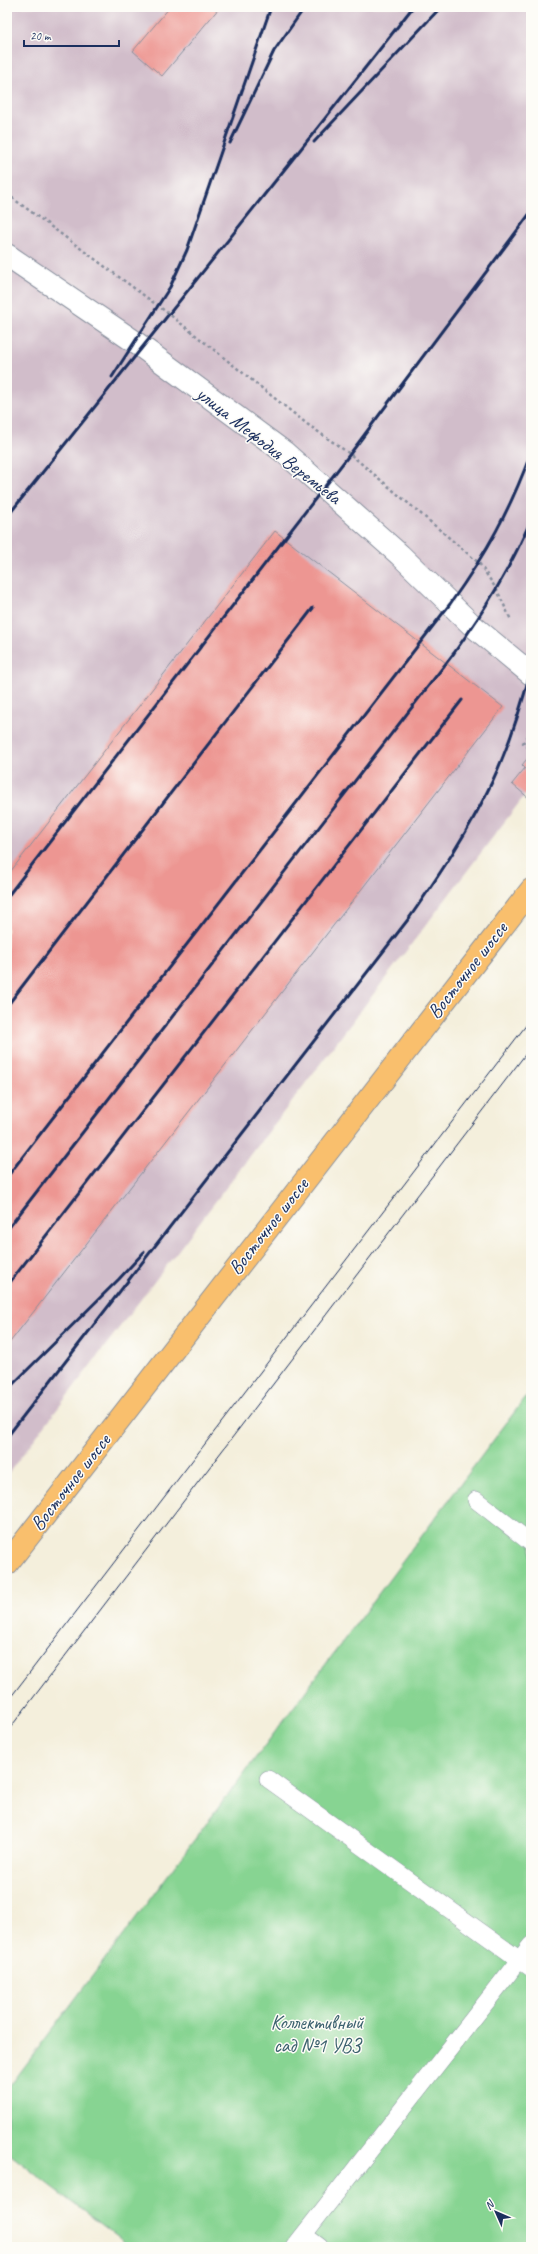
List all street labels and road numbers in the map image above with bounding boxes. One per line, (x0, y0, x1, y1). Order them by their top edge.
street label: улица Мефодия Веремьева (190, 380, 348, 511)
street label: Восточное шоссе (422, 916, 514, 1024)
street label: Восточное шоссе (223, 1172, 315, 1280)
street label: Восточное шоссе (25, 1428, 117, 1536)

